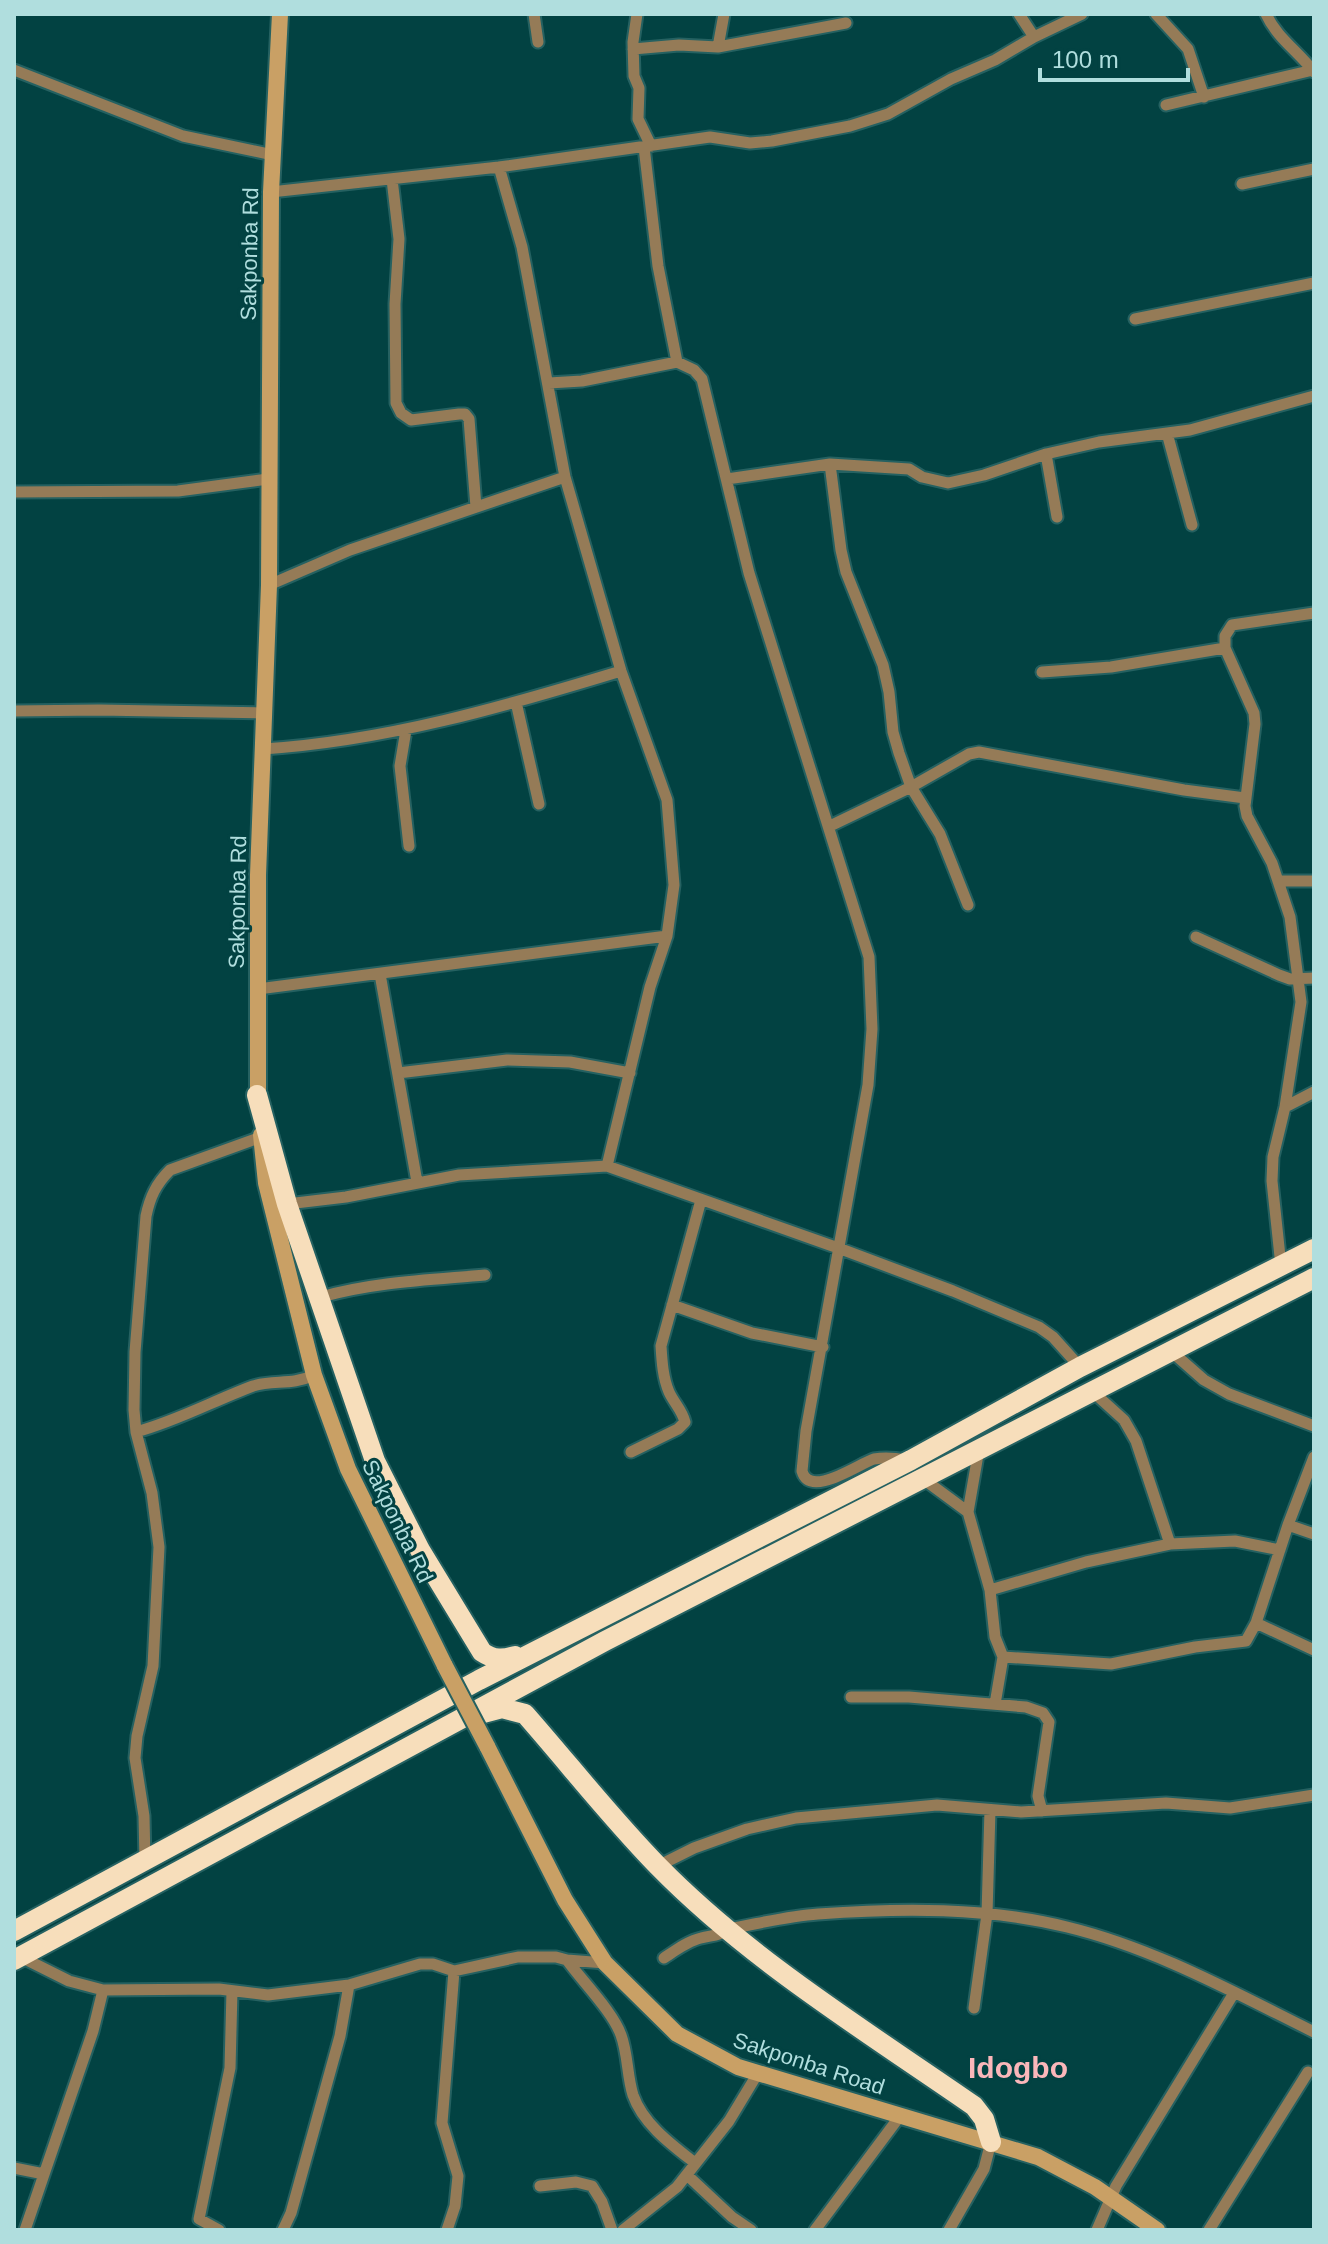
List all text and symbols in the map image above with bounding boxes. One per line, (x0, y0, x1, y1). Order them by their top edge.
scale bar (1040, 32, 1188, 82)
text: 100 m (1052, 46, 1119, 73)
street label: Sakponba Rd (236, 187, 263, 321)
street label: Sakponba Rd (224, 835, 251, 969)
street label: Sakponba Rd (357, 1456, 438, 1587)
street label: Sakponba Road (730, 2027, 888, 2100)
district label: Idogbo (968, 2051, 1068, 2084)

